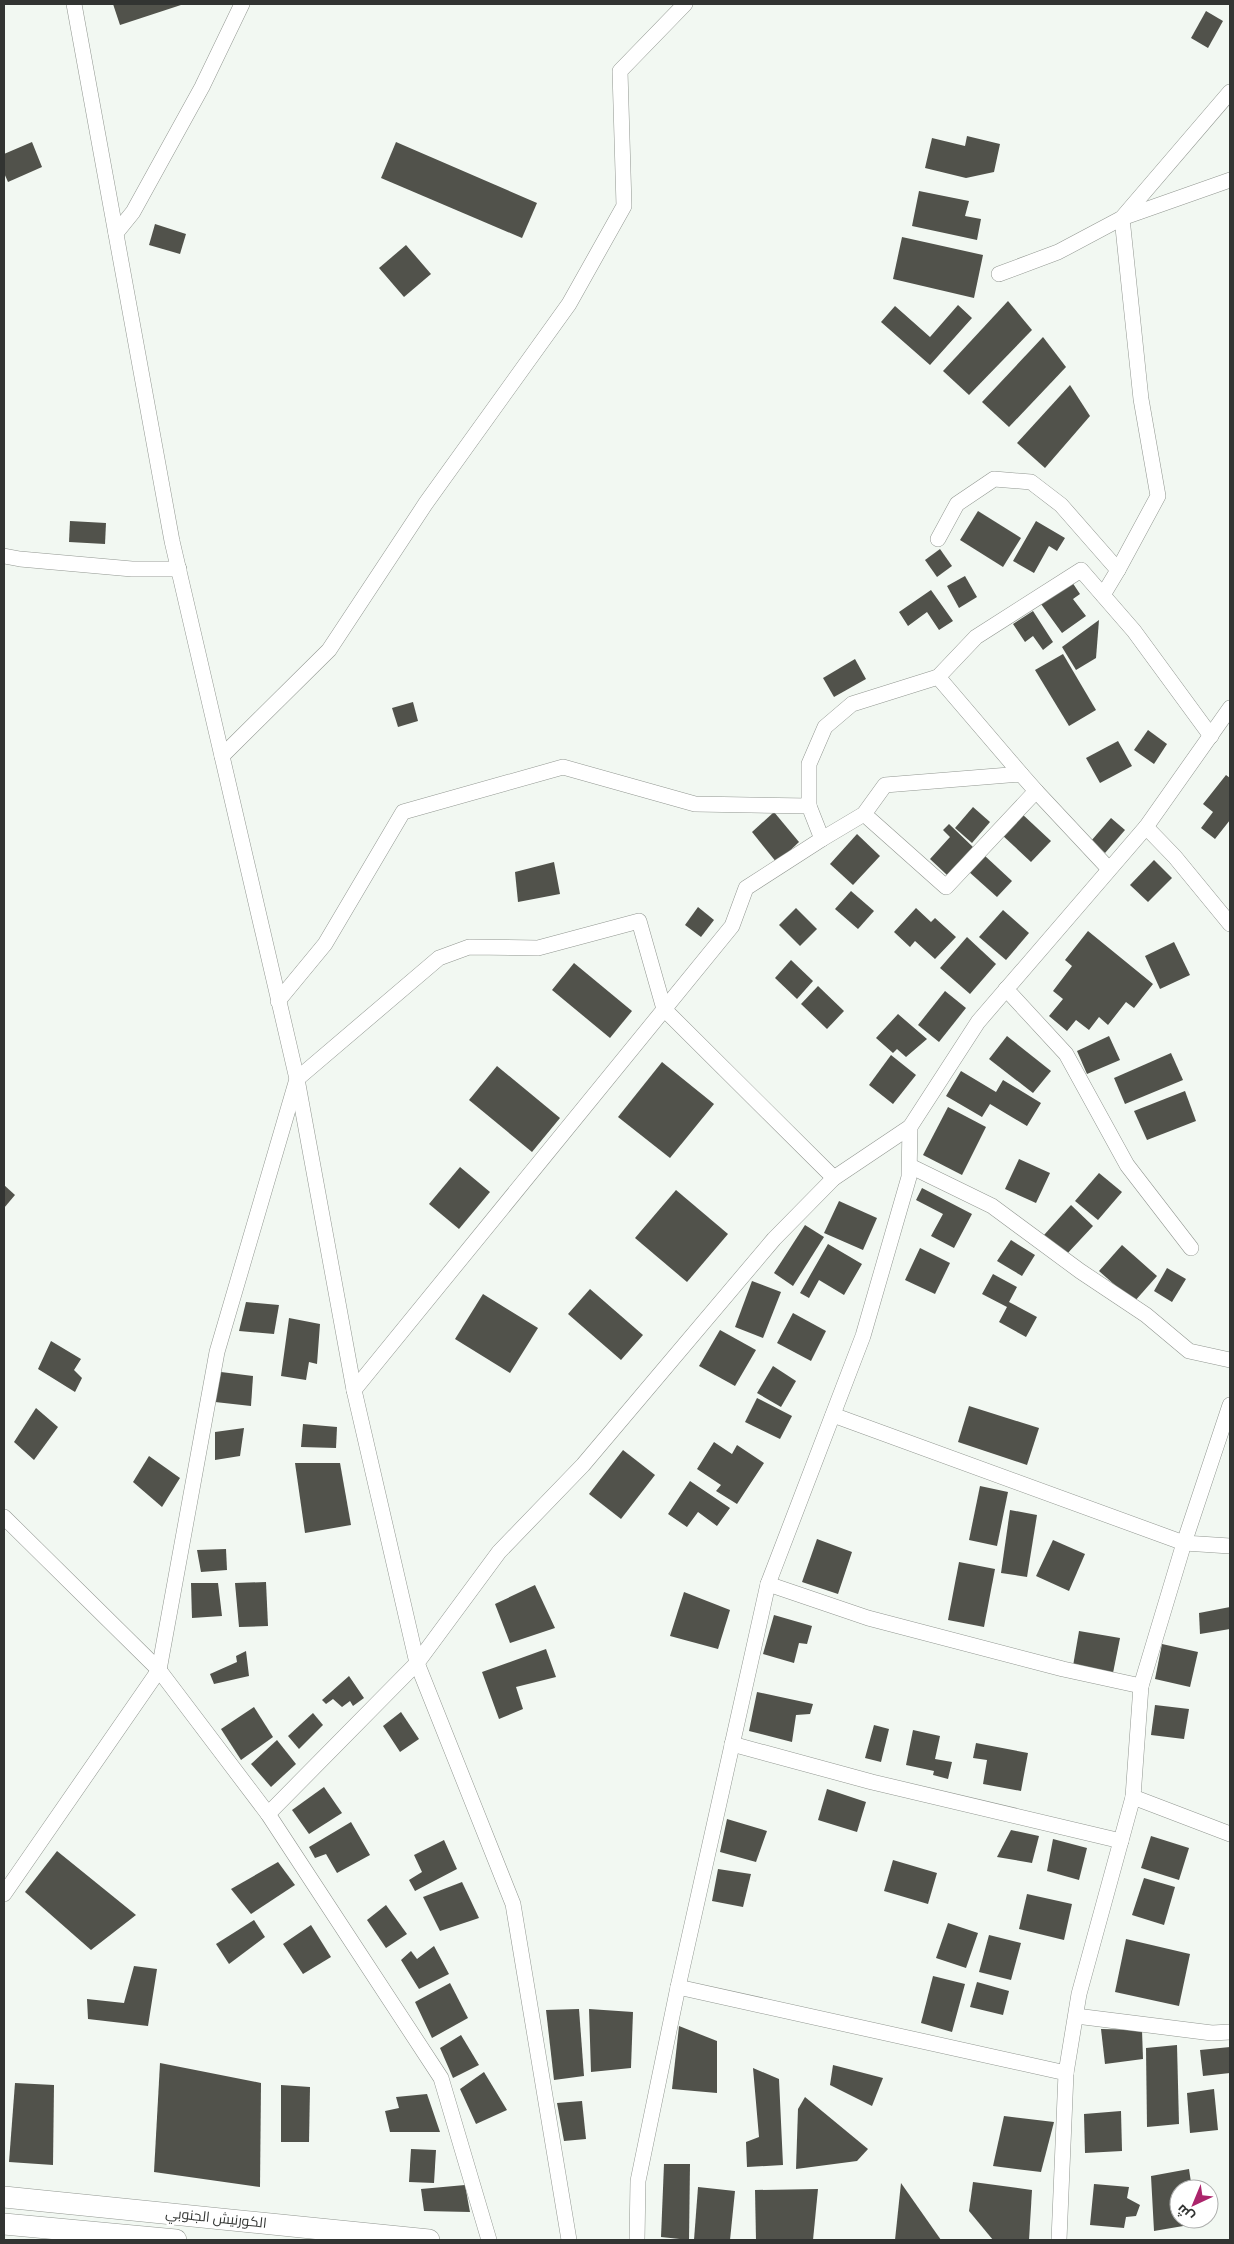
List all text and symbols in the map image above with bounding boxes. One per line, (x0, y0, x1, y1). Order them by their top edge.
north arrow (1169, 2179, 1219, 2229)
text: ش (1173, 2200, 1198, 2225)
street label: الكورنيش الجنوبي (164, 2205, 267, 2235)

